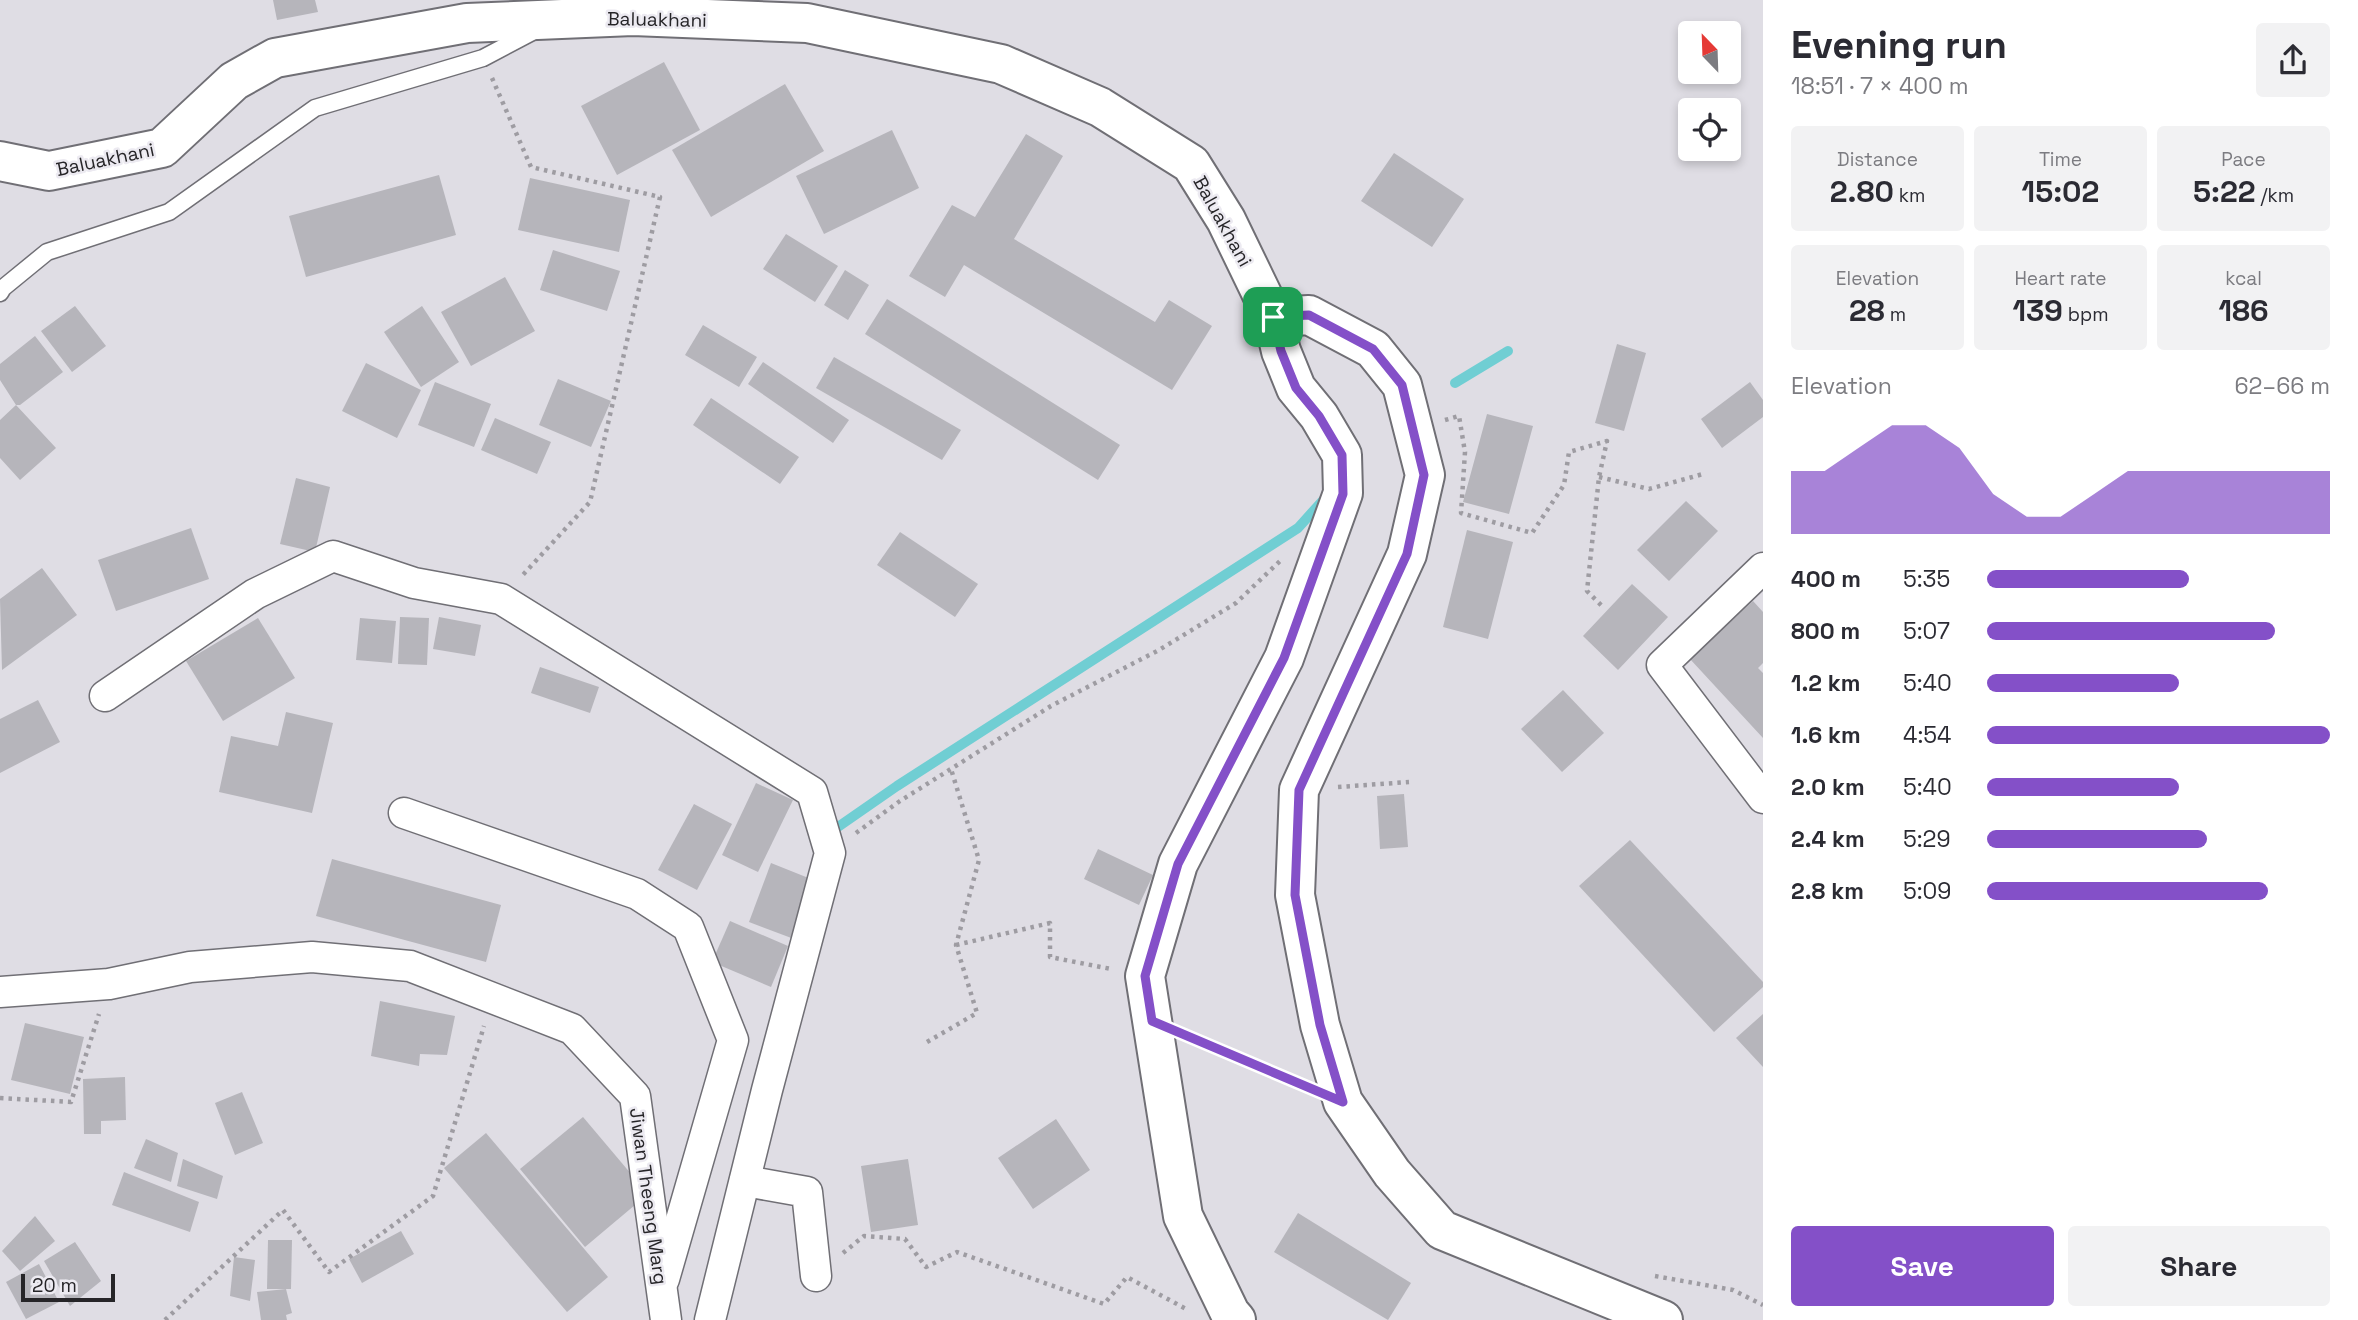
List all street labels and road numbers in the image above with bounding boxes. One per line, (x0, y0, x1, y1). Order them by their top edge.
street label: Baluakhani (607, 6, 707, 33)
street label: Baluakhani (54, 137, 157, 182)
street label: Baluakhani (1187, 172, 1258, 271)
street label: Jiwan Theeng Marg (624, 1106, 673, 1286)

